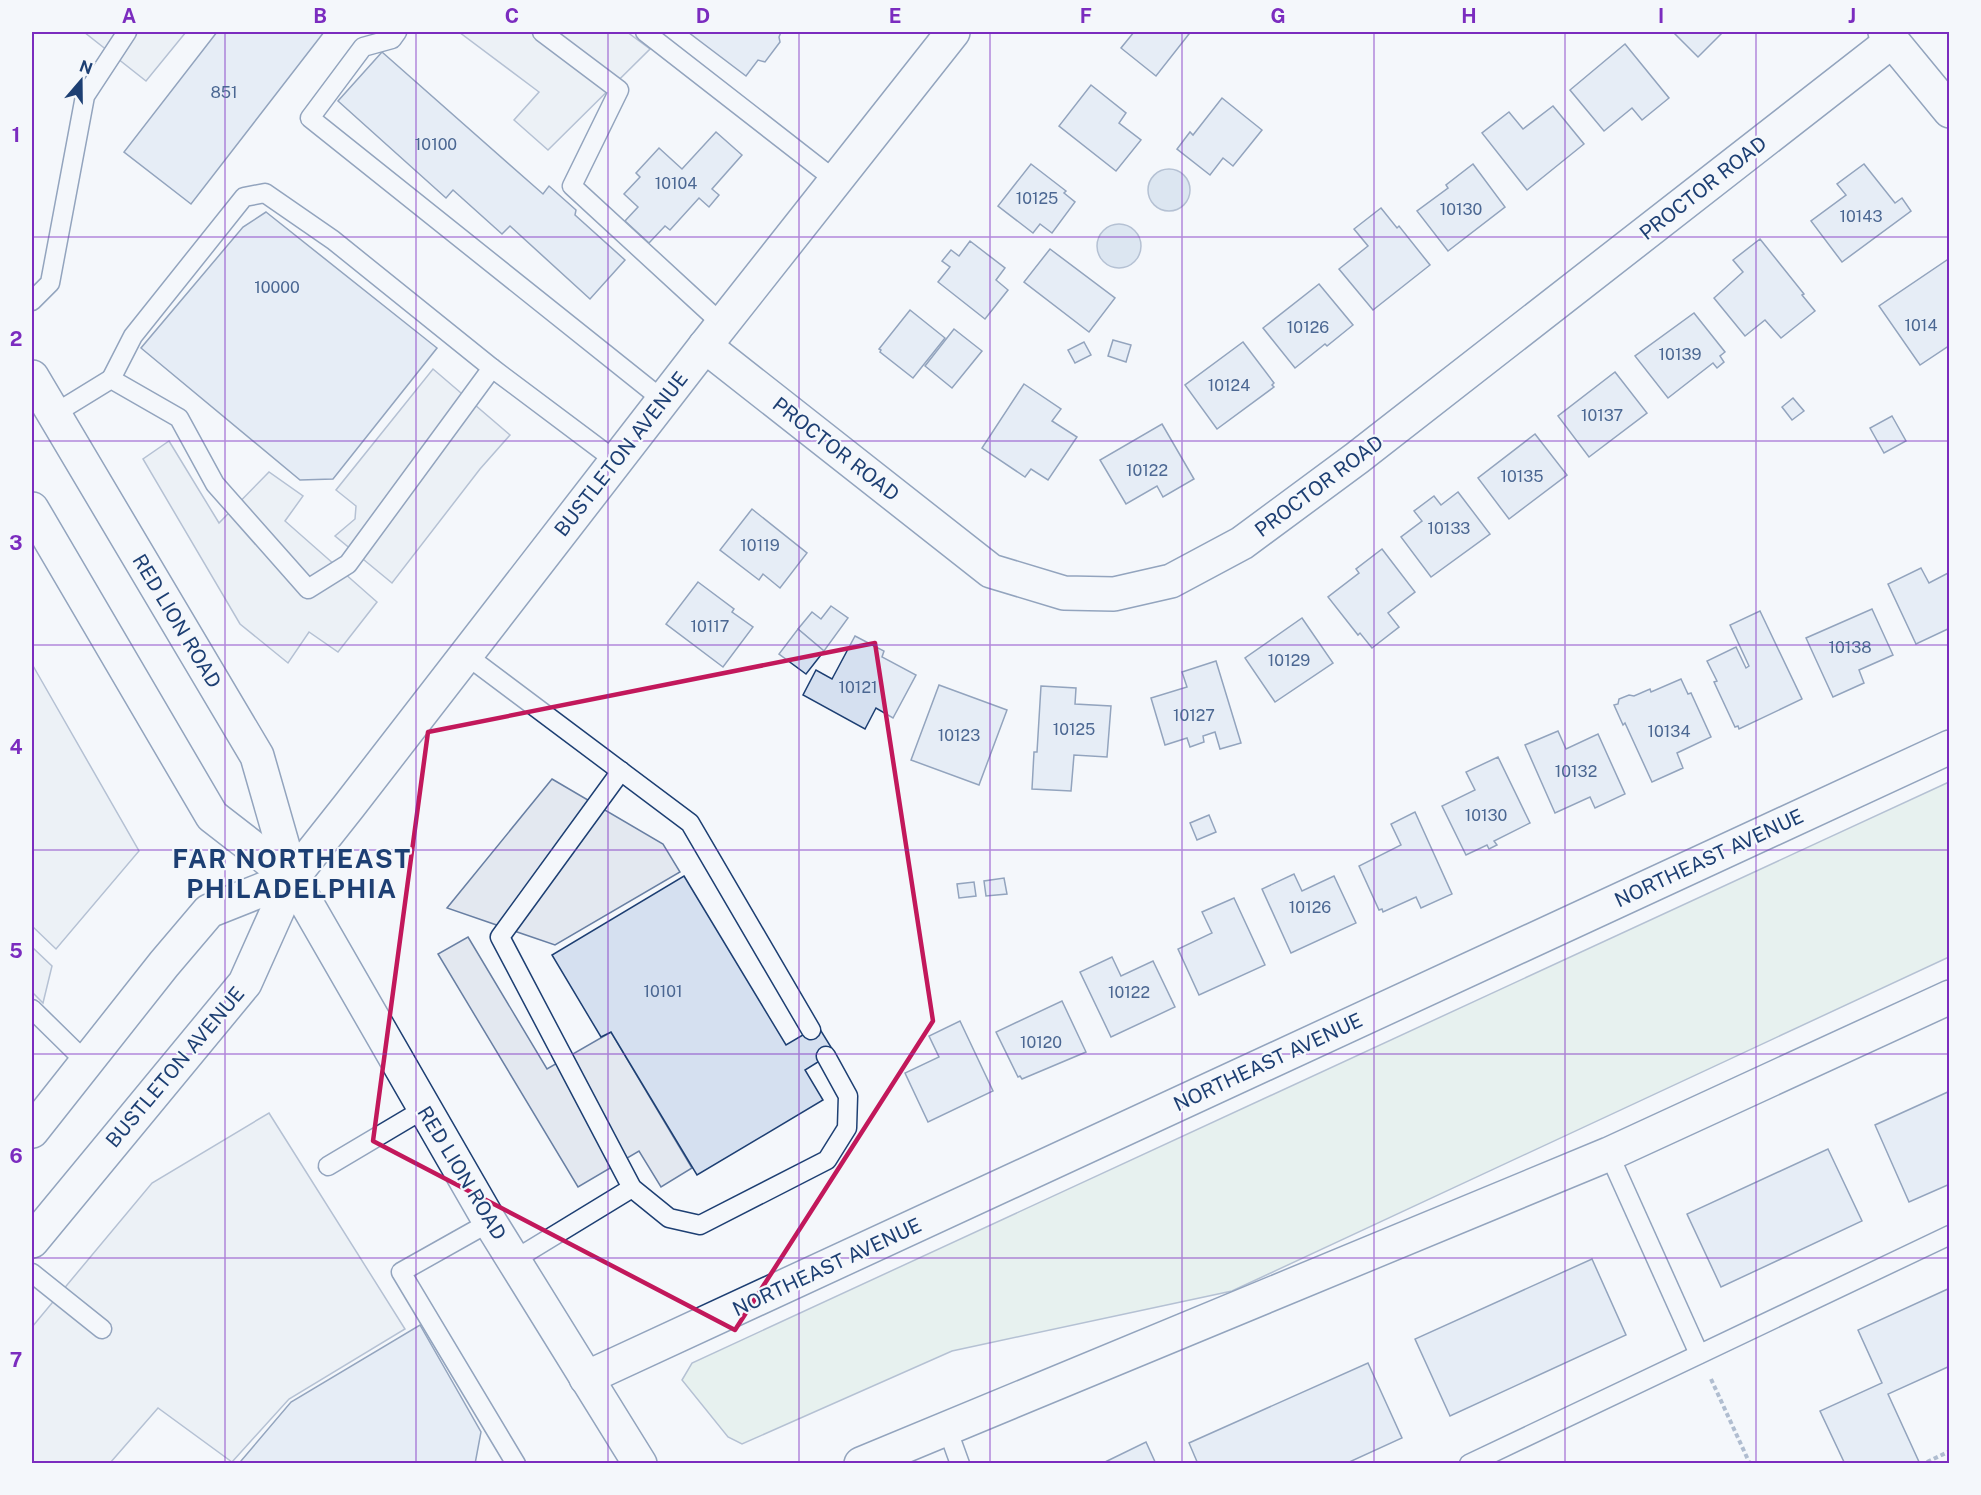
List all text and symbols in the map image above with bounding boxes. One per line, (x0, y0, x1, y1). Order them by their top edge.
text: A (122, 4, 136, 28)
text: B (313, 4, 327, 28)
text: C (505, 4, 519, 28)
text: D (696, 4, 710, 28)
text: E (889, 4, 901, 28)
text: F (1080, 4, 1092, 28)
text: G (1270, 4, 1286, 28)
text: H (1461, 4, 1477, 28)
text: I (1658, 4, 1664, 28)
text: J (1848, 4, 1856, 28)
north arrow (51, 51, 111, 111)
text: N (77, 56, 95, 78)
house number: 851 (210, 83, 238, 102)
text: 1 (12, 123, 20, 147)
street label: PROCTOR ROAD (1635, 131, 1771, 245)
house number: 10100 (415, 135, 457, 154)
house number: 10104 (655, 174, 697, 193)
house number: 10125 (1016, 189, 1058, 208)
house number: 10130 (1440, 200, 1482, 219)
house number: 10143 (1840, 207, 1882, 226)
house number: 10000 (254, 278, 300, 297)
house number: 1014 (1905, 316, 1937, 335)
house number: 10126 (1287, 318, 1329, 337)
text: 2 (10, 327, 22, 351)
house number: 10139 (1659, 345, 1701, 364)
street label: BUSTLETON AVENUE (549, 367, 693, 541)
house number: 10124 (1208, 376, 1250, 395)
street label: PROCTOR ROAD (768, 392, 904, 506)
house number: 10137 (1581, 406, 1623, 425)
street label: PROCTOR ROAD (1250, 430, 1388, 542)
house number: 10122 (1126, 461, 1168, 480)
house number: 10135 (1500, 467, 1544, 486)
house number: 10133 (1428, 519, 1470, 538)
text: 3 (9, 531, 23, 555)
house number: 10119 (740, 536, 780, 555)
street label: RED LION ROAD (128, 550, 226, 692)
house number: 10117 (691, 617, 729, 636)
house number: 10138 (1828, 638, 1872, 657)
house number: 10129 (1268, 651, 1310, 670)
house number: 10121 (839, 678, 877, 697)
house number: 10127 (1173, 706, 1215, 725)
house number: 10125 (1053, 720, 1095, 739)
house number: 10134 (1648, 722, 1690, 741)
house number: 10123 (938, 726, 980, 745)
text: 4 (9, 735, 23, 759)
house number: 10132 (1555, 762, 1597, 781)
street label: NORTHEAST AVENUE (1611, 804, 1807, 912)
house number: 10130 (1465, 806, 1507, 825)
district label: FAR NORTHEAST PHILADELPHIA (172, 843, 412, 904)
house number: 10126 (1289, 898, 1331, 917)
text: 5 (9, 939, 23, 963)
street label: BUSTLETON AVENUE (101, 982, 249, 1152)
house number: 10101 (643, 982, 683, 1001)
house number: 10122 (1108, 983, 1150, 1002)
street label: NORTHEAST AVENUE (1170, 1008, 1366, 1116)
house number: 10120 (1020, 1033, 1062, 1052)
street label: RED LION ROAD (413, 1102, 511, 1244)
text: 6 (9, 1144, 23, 1168)
street label: NORTHEAST AVENUE (729, 1213, 925, 1321)
text: 7 (10, 1348, 22, 1372)

